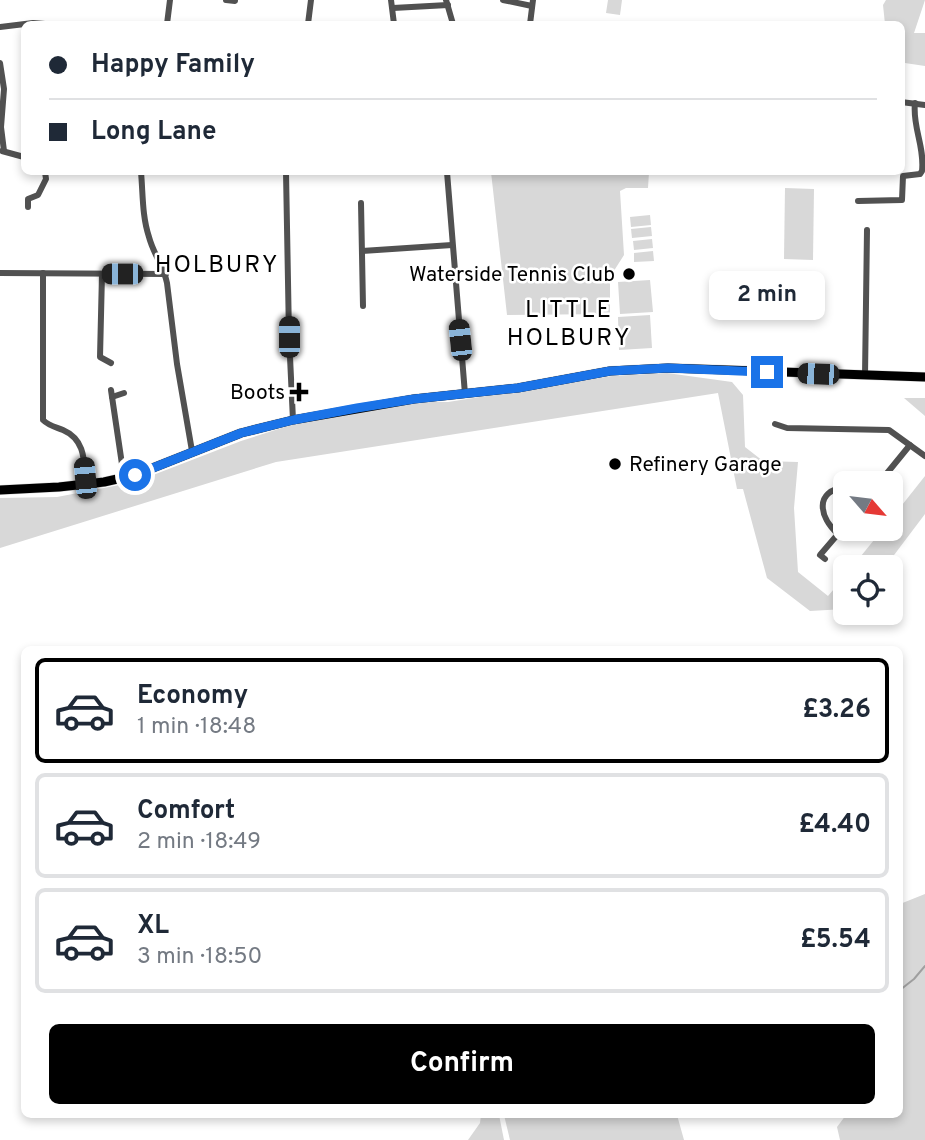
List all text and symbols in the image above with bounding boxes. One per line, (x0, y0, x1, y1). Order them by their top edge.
text: Happy Family (91, 49, 255, 82)
text: Long Lane (91, 116, 217, 149)
district label: HOLBURY (155, 251, 279, 281)
place label: Waterside Tennis Club (409, 262, 615, 289)
car (102, 264, 144, 285)
marker: Waterside Tennis Club (621, 266, 637, 282)
callout: 2 min (709, 270, 825, 320)
text: 2 min (737, 281, 797, 310)
district label: LITTLE HOLBURY (507, 296, 631, 354)
car (279, 316, 300, 358)
car (448, 318, 473, 362)
route end (751, 356, 783, 388)
car (797, 363, 840, 385)
place label: Boots (230, 380, 285, 407)
marker: Boots (291, 384, 307, 400)
place label: Refinery Garage (629, 452, 782, 479)
car (73, 456, 98, 500)
marker: Refinery Garage (607, 456, 623, 472)
route start (119, 459, 151, 491)
north arrow (833, 471, 903, 541)
map controls (833, 471, 903, 625)
button: locate (833, 555, 903, 625)
icon: car (53, 679, 116, 742)
text: Economy (137, 680, 248, 713)
text: £3.26 (802, 694, 871, 727)
text: 1 min · 18:48 (137, 713, 256, 742)
icon: car (53, 794, 116, 857)
text: Comfort (137, 795, 235, 828)
text: £4.40 (799, 809, 871, 842)
text: 2 min · 18:49 (137, 828, 261, 857)
icon: car (53, 909, 116, 972)
text: XL (137, 910, 169, 943)
text: £5.54 (800, 924, 871, 957)
text: 3 min · 18:50 (137, 943, 262, 972)
button: Confirm (49, 1024, 875, 1104)

